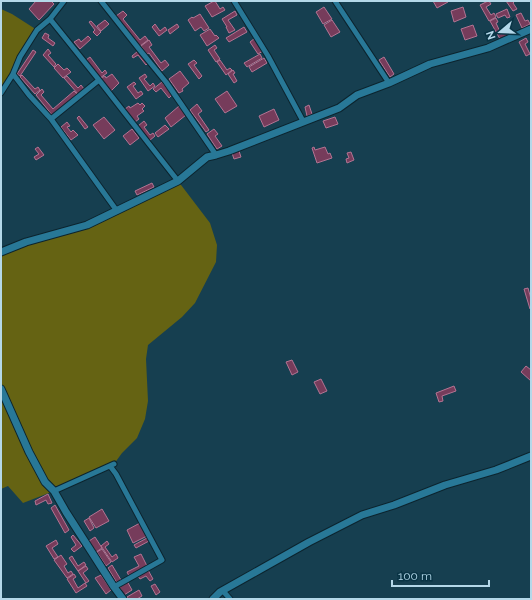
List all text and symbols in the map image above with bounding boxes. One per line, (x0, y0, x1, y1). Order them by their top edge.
north arrow (480, 12, 520, 52)
text: N (484, 29, 499, 41)
scale bar (392, 562, 489, 588)
text: 100 m (398, 569, 432, 583)

